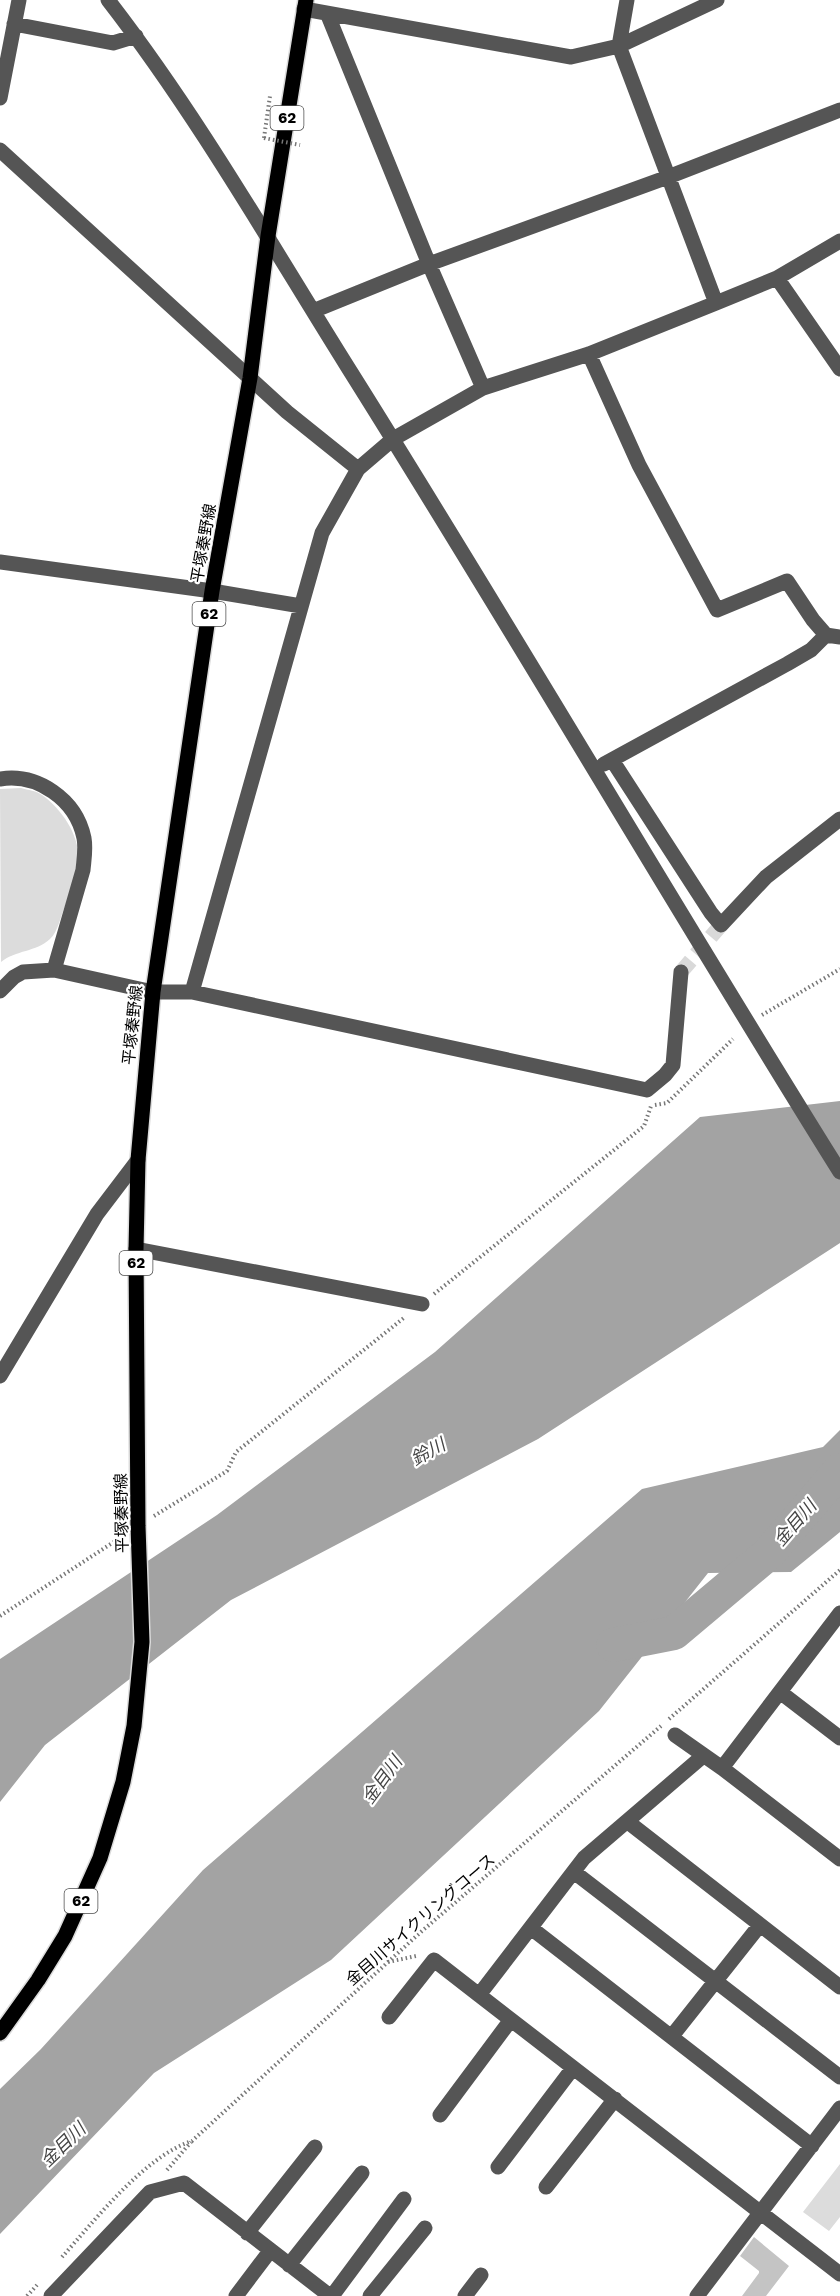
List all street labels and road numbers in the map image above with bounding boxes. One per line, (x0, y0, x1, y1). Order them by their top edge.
road number: 62 (270, 106, 304, 130)
street label: 平塚秦野線 (187, 502, 220, 584)
road number: 62 (192, 602, 226, 626)
street label: 平塚秦野線 (119, 984, 146, 1066)
road number: 62 (120, 1251, 152, 1275)
street label: 平塚秦野線 (111, 1473, 132, 1553)
street label: 金目川サイクリングコース (342, 1850, 499, 1989)
road number: 62 (64, 1889, 98, 1913)

